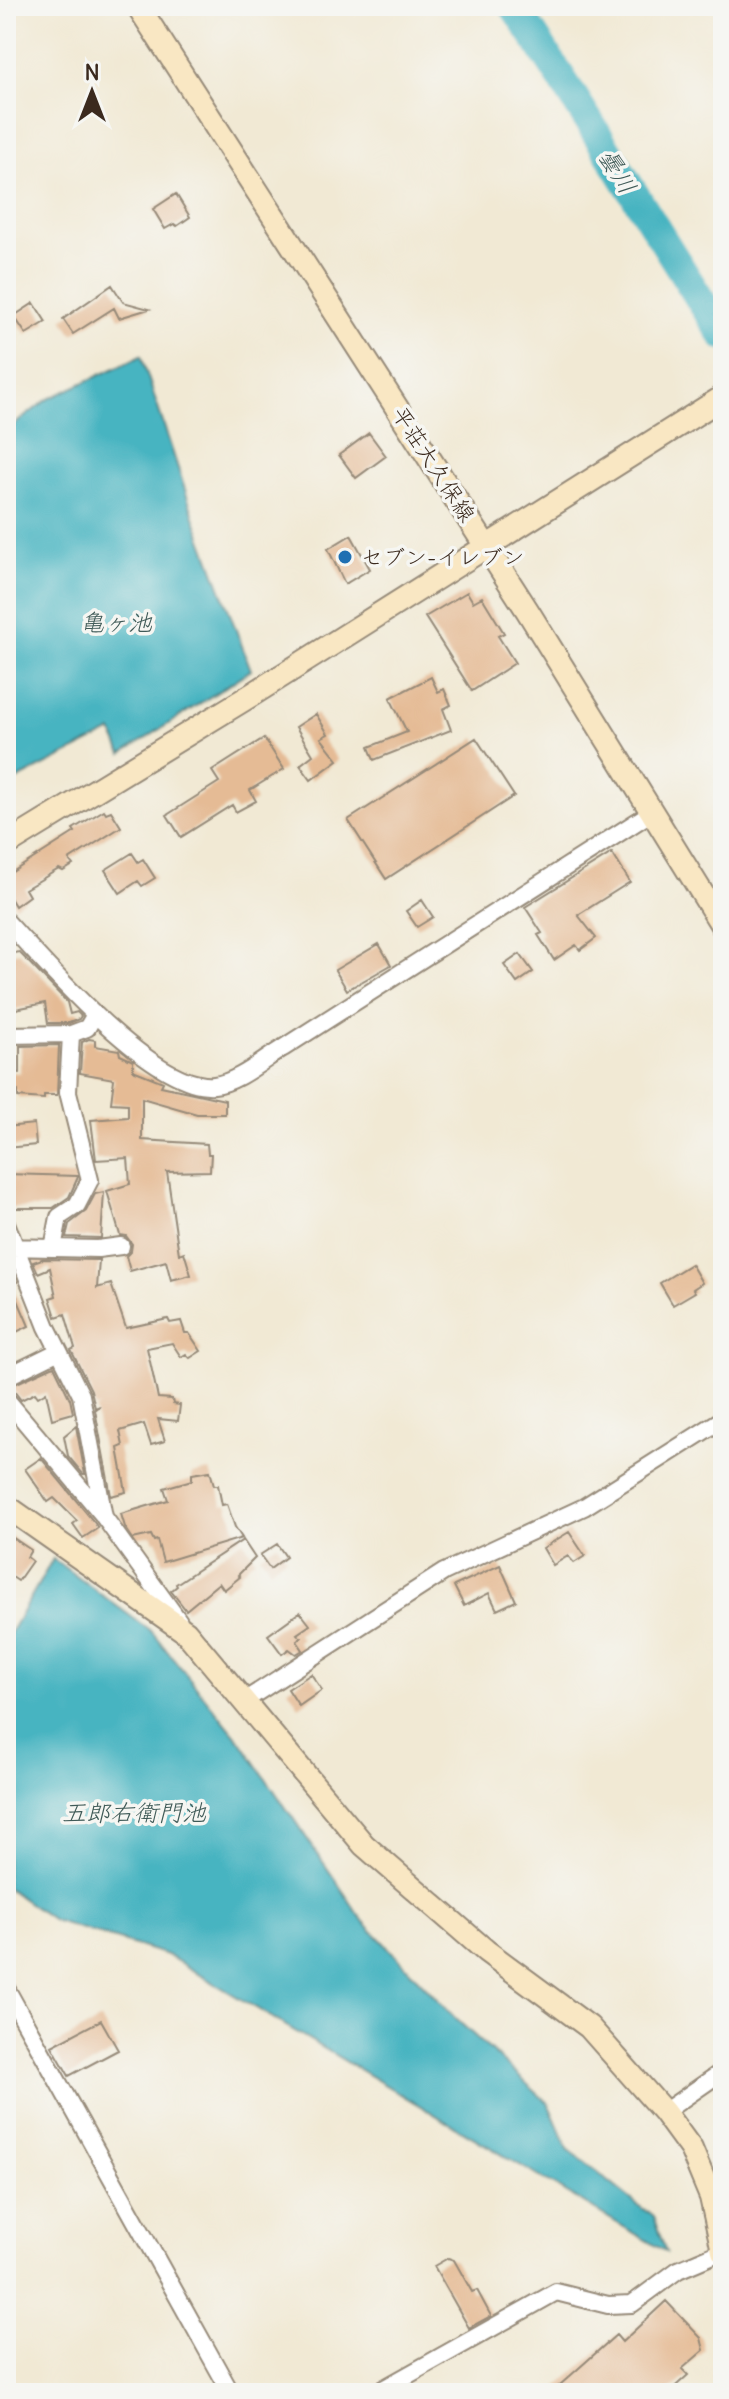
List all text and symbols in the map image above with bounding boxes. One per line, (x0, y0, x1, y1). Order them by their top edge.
north arrow (52, 52, 132, 132)
text: N (84, 58, 100, 86)
water label: 曇川 (593, 143, 643, 199)
street label: 平荘大久保線 (386, 401, 482, 527)
place label: セブン-イレブン (361, 543, 524, 571)
marker: セブン-イレブン (336, 548, 354, 566)
water label: 亀ヶ池 (80, 607, 153, 637)
water label: 五郎右衛門池 (62, 1797, 207, 1827)

